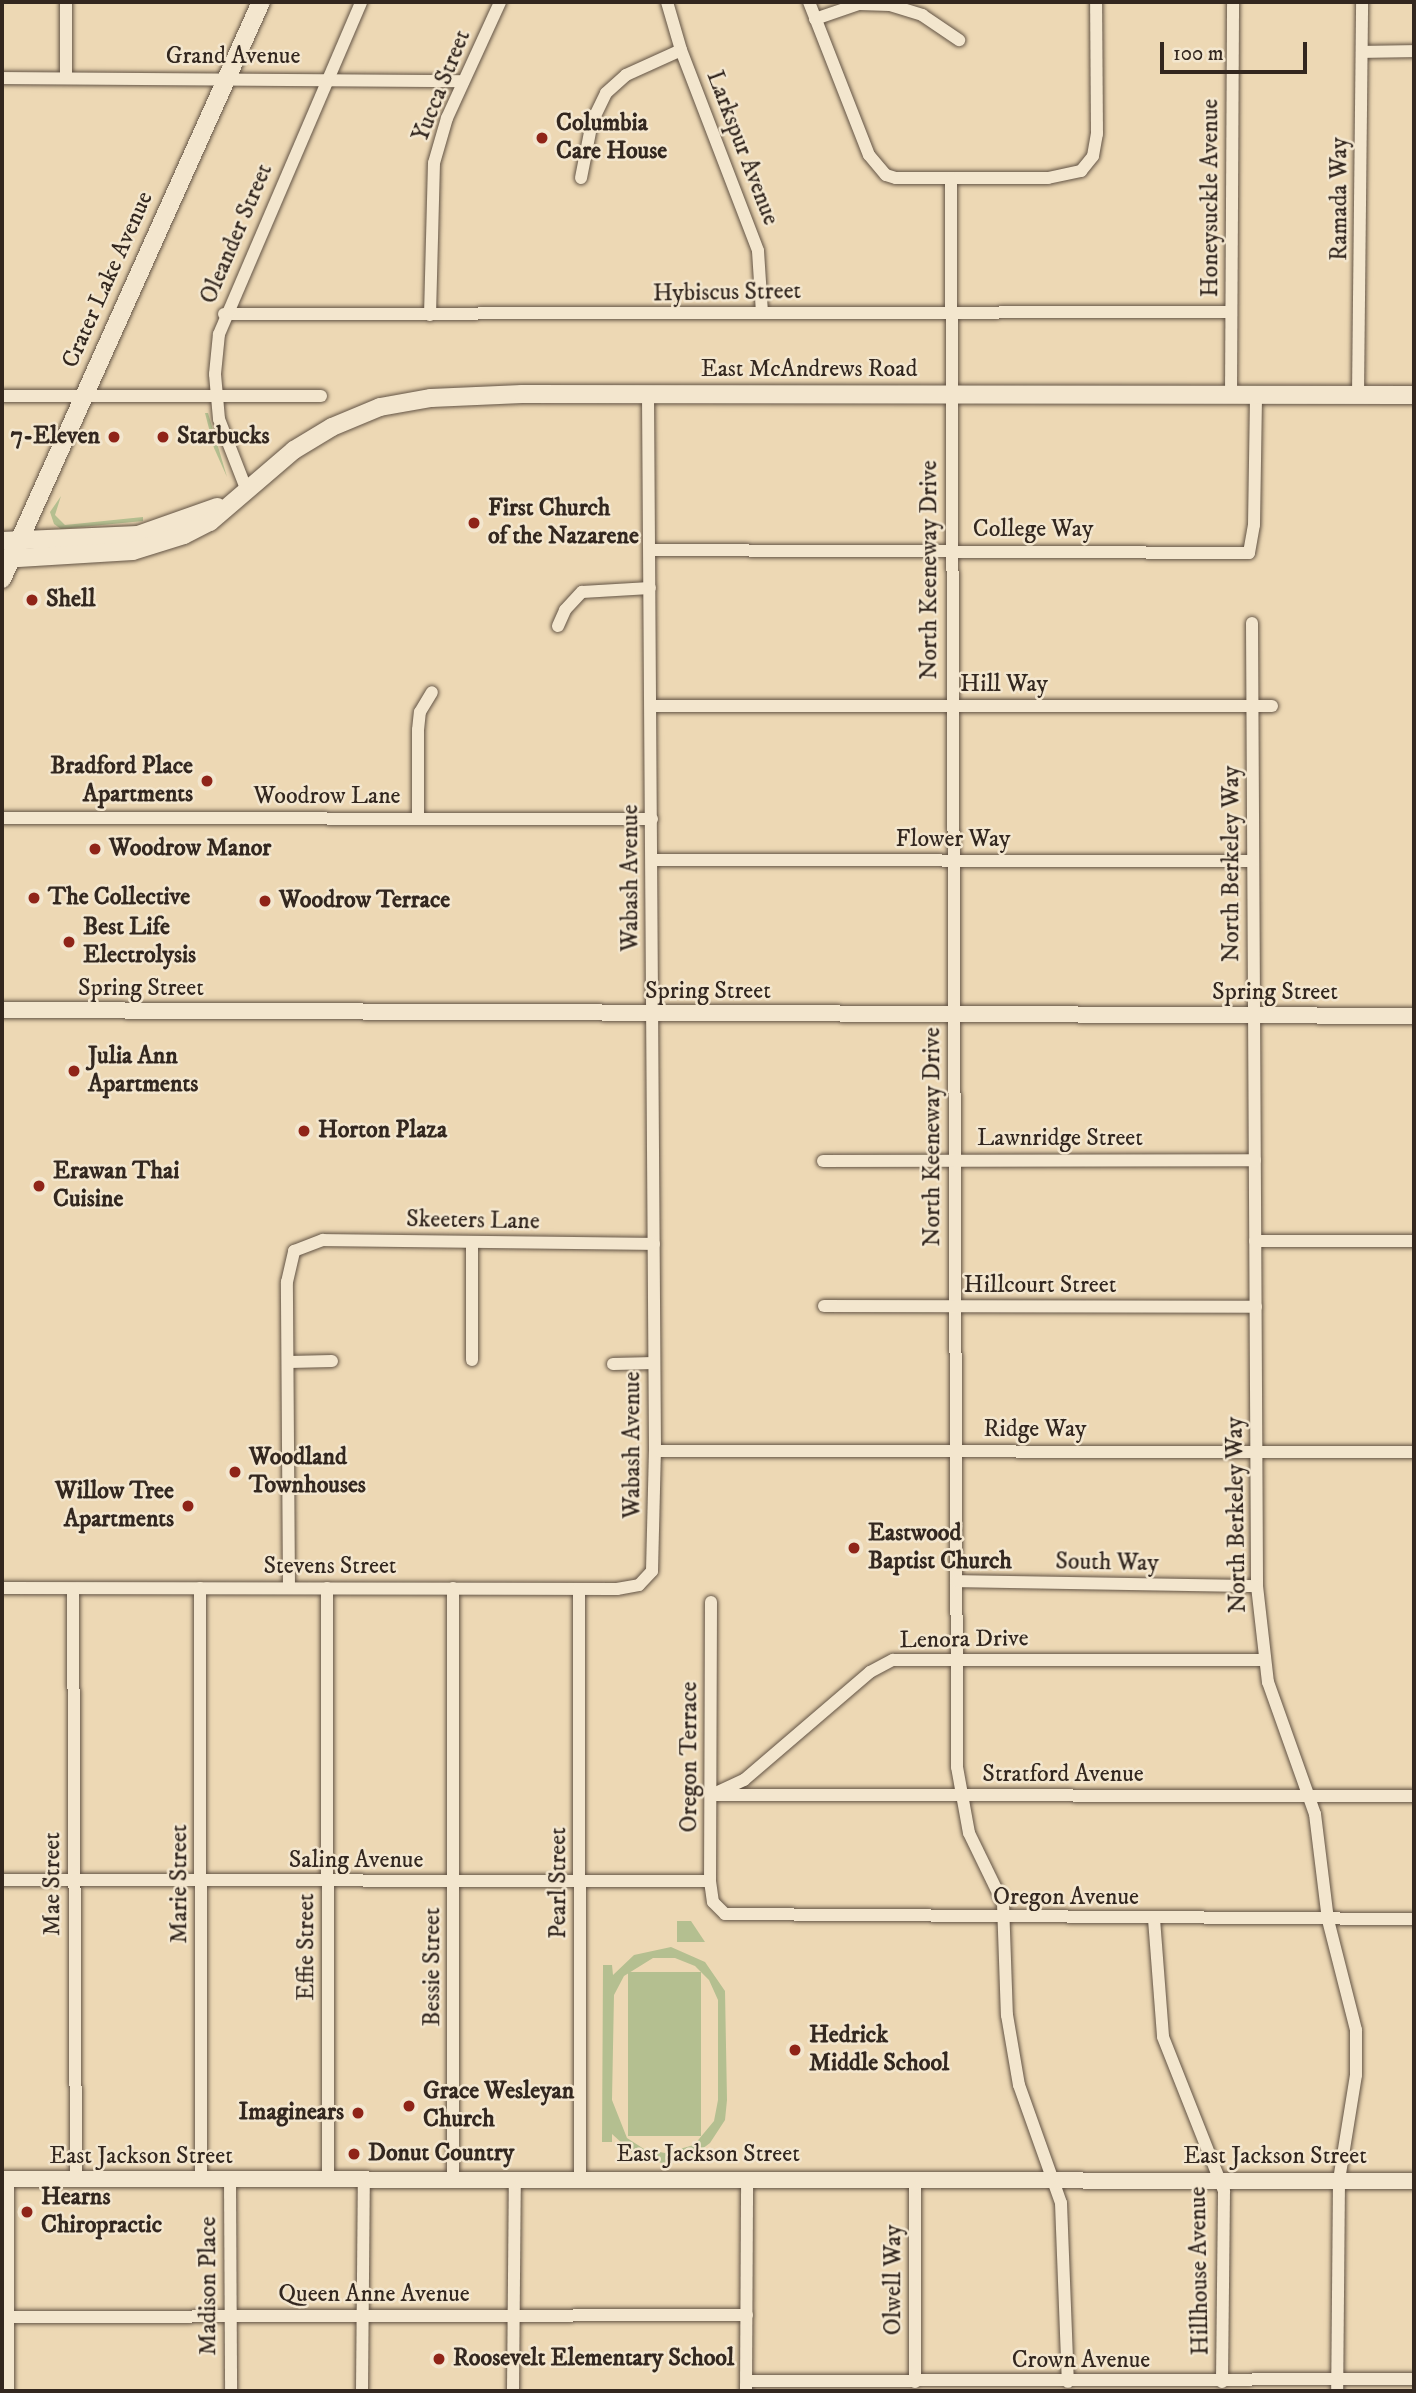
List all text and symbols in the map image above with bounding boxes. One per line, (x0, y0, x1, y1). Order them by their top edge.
street label: Yucca Street (407, 26, 477, 146)
scale bar (1164, 28, 1311, 72)
text: 100 m (1173, 41, 1224, 67)
street label: Grand Avenue (166, 43, 300, 71)
street label: Larkspur Avenue (699, 67, 785, 229)
street label: Honeysuckle Avenue (1197, 99, 1225, 297)
place label: Columbia Care House (556, 110, 667, 166)
marker: Columbia Care House (534, 130, 550, 146)
street label: Ramada Way (1326, 137, 1354, 261)
street label: Oleander Street (195, 160, 279, 308)
street label: Crater Lake Avenue (56, 187, 160, 373)
street label: Hybiscus Street (653, 277, 801, 309)
street label: East McAndrews Road (701, 356, 917, 384)
place label: 7-Eleven (11, 423, 100, 451)
place label: Starbucks (177, 423, 269, 451)
marker: 7-Eleven (106, 429, 122, 445)
marker: Starbucks (155, 429, 171, 445)
street label: North Keeneway Drive (916, 460, 944, 680)
place label: First Church of the Nazarene (488, 495, 639, 551)
marker: First Church of the Nazarene (466, 515, 482, 531)
street label: College Way (973, 516, 1093, 544)
place label: Shell (46, 586, 95, 614)
marker: Shell (24, 592, 40, 608)
street label: Hill Way (960, 671, 1048, 699)
place label: Bradford Place Apartments (50, 753, 193, 809)
street label: North Berkeley Way (1218, 766, 1246, 962)
marker: Bradford Place Apartments (199, 773, 215, 789)
street label: Woodrow Lane (253, 783, 401, 811)
street label: Wabash Avenue (617, 804, 645, 952)
street label: Flower Way (896, 826, 1010, 854)
place label: Woodrow Manor (109, 835, 271, 863)
marker: Woodrow Manor (87, 841, 103, 857)
place label: The Collective (48, 884, 190, 912)
place label: Woodrow Terrace (279, 887, 450, 915)
marker: The Collective (26, 890, 42, 906)
marker: Woodrow Terrace (257, 893, 273, 909)
place label: Best Life Electrolysis (83, 914, 196, 970)
marker: Best Life Electrolysis (61, 934, 77, 950)
street label: Spring Street (78, 975, 204, 1003)
street label: Spring Street (645, 978, 771, 1006)
street label: Spring Street (1212, 979, 1338, 1007)
street label: North Keeneway Drive (919, 1027, 947, 1247)
place label: Julia Ann Apartments (88, 1043, 198, 1099)
marker: Julia Ann Apartments (66, 1063, 82, 1079)
place label: Horton Plaza (318, 1117, 447, 1145)
marker: Horton Plaza (296, 1123, 312, 1139)
street label: Lawnridge Street (977, 1125, 1143, 1153)
place label: Erawan Thai Cuisine (53, 1158, 179, 1214)
marker: Erawan Thai Cuisine (31, 1178, 47, 1194)
street label: Skeeters Lane (406, 1205, 540, 1237)
street label: Hillcourt Street (964, 1272, 1116, 1300)
street label: Wabash Avenue (619, 1371, 647, 1519)
street label: Ridge Way (984, 1416, 1086, 1444)
street label: North Berkeley Way (1221, 1417, 1253, 1613)
place label: Woodland Townhouses (249, 1444, 366, 1500)
marker: Woodland Townhouses (227, 1464, 243, 1480)
place label: Willow Tree Apartments (55, 1478, 174, 1534)
marker: Willow Tree Apartments (180, 1498, 196, 1514)
place label: Eastwood Baptist Church (868, 1520, 1012, 1576)
marker: Eastwood Baptist Church (846, 1540, 862, 1556)
street label: South Way (1055, 1548, 1159, 1578)
street label: Stevens Street (263, 1553, 397, 1581)
street label: Lenora Drive (899, 1624, 1029, 1656)
street label: Oregon Terrace (676, 1682, 704, 1832)
street label: Stratford Avenue (982, 1761, 1144, 1789)
street label: Marie Street (166, 1824, 194, 1944)
street label: Pearl Street (545, 1827, 573, 1939)
street label: Mae Street (39, 1832, 67, 1936)
street label: Saling Avenue (289, 1847, 423, 1875)
street label: Oregon Avenue (993, 1884, 1139, 1912)
street label: Effie Street (293, 1893, 321, 2001)
street label: Bessie Street (419, 1907, 447, 2027)
place label: Hedrick Middle School (809, 2022, 949, 2078)
marker: Hedrick Middle School (787, 2042, 803, 2058)
place label: Grace Wesleyan Church (423, 2078, 574, 2134)
marker: Grace Wesleyan Church (401, 2098, 417, 2114)
place label: Imaginears (238, 2099, 344, 2127)
marker: Imaginears (350, 2105, 366, 2121)
place label: Donut Country (368, 2140, 514, 2168)
street label: East Jackson Street (616, 2141, 800, 2169)
street label: East Jackson Street (49, 2143, 233, 2171)
street label: East Jackson Street (1183, 2143, 1367, 2171)
marker: Donut Country (346, 2146, 362, 2162)
place label: Hearns Chiropractic (41, 2184, 162, 2240)
street label: Hillhouse Avenue (1184, 2186, 1216, 2356)
marker: Hearns Chiropractic (19, 2204, 35, 2220)
street label: Madison Place (195, 2216, 223, 2356)
street label: Olwell Way (880, 2225, 908, 2335)
street label: Queen Anne Avenue (278, 2281, 470, 2309)
place label: Roosevelt Elementary School (453, 2345, 734, 2373)
street label: Crown Avenue (1012, 2347, 1150, 2375)
marker: Roosevelt Elementary School (431, 2351, 447, 2367)

